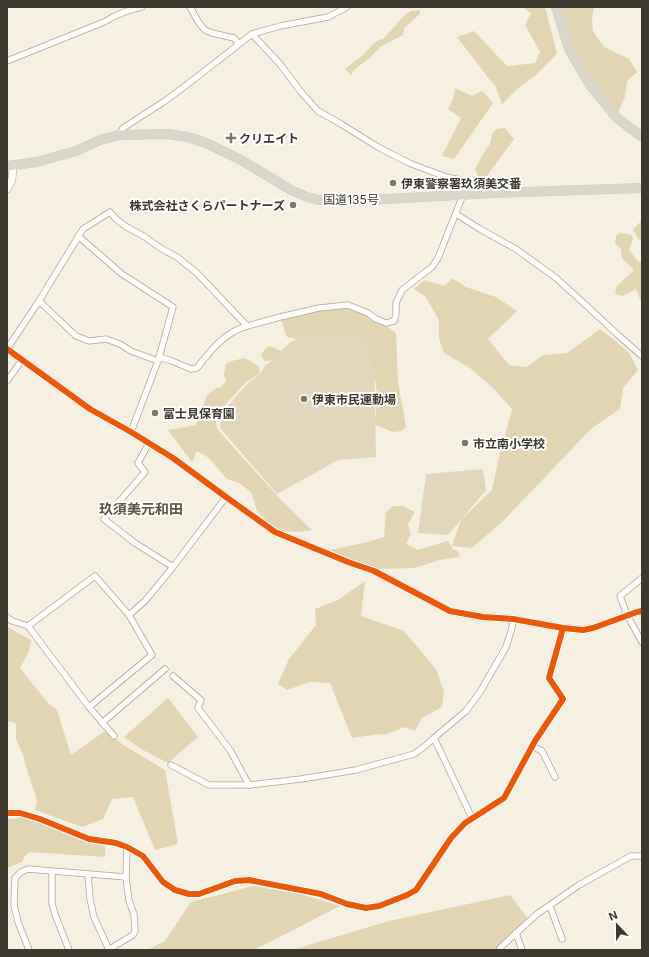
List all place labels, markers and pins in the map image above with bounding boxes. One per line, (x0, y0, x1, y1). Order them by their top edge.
place label: クリエイト (239, 131, 299, 146)
marker: クリエイト (226, 133, 236, 143)
place label: 伊東警察署玖須美交番 (401, 176, 522, 191)
marker: 伊東警察署玖須美交番 (388, 178, 398, 188)
place label: 株式会社さくらパートナーズ (130, 198, 285, 213)
marker: 株式会社さくらパートナーズ (288, 200, 298, 210)
place label: 伊東市民運動場 (312, 392, 396, 407)
marker: 伊東市民運動場 (299, 394, 309, 404)
place label: 富士見保育園 (163, 406, 235, 421)
marker: 富士見保育園 (150, 408, 160, 418)
place label: 市立南小学校 (473, 436, 545, 451)
marker: 市立南小学校 (460, 438, 470, 448)

